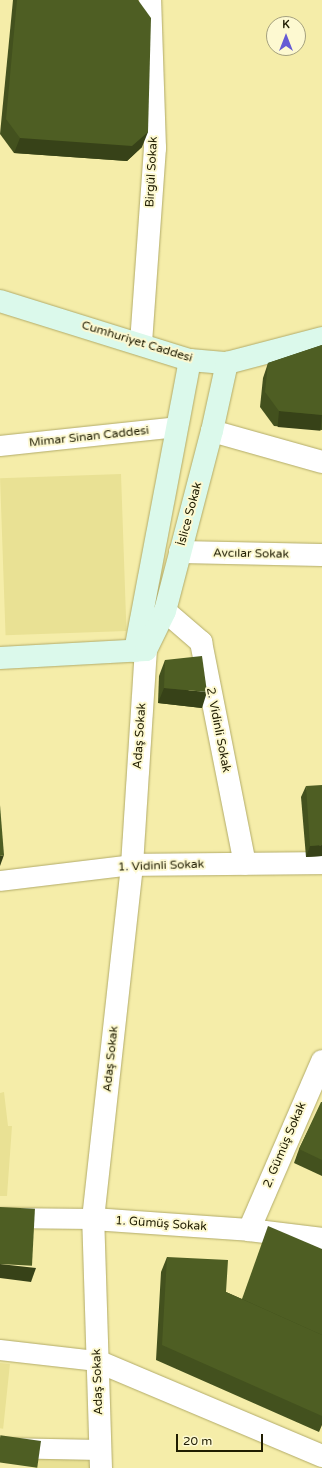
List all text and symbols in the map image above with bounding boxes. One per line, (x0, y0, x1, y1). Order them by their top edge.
north arrow (266, 16, 306, 56)
text: K (282, 18, 290, 31)
street label: Birgül Sokak (143, 136, 161, 208)
street label: Cumhuriyet Caddesi (80, 318, 194, 366)
street label: Mimar Sinan Caddesi (28, 424, 150, 450)
street label: İslice Sokak (175, 480, 205, 548)
street label: Avcılar Sokak (213, 546, 289, 562)
street label: 2. Vidinli Sokak (203, 686, 233, 774)
street label: Adaş Sokak (131, 702, 149, 770)
street label: 1. Vidinli Sokak (118, 857, 204, 875)
street label: Adaş Sokak (100, 1025, 122, 1093)
street label: 2. Gümüş Sokak (260, 1100, 310, 1190)
street label: 1. Gümüş Sokak (115, 1214, 207, 1234)
street label: Adaş Sokak (90, 1349, 106, 1415)
scale bar (178, 1426, 265, 1452)
text: 20 m (183, 1434, 212, 1448)

